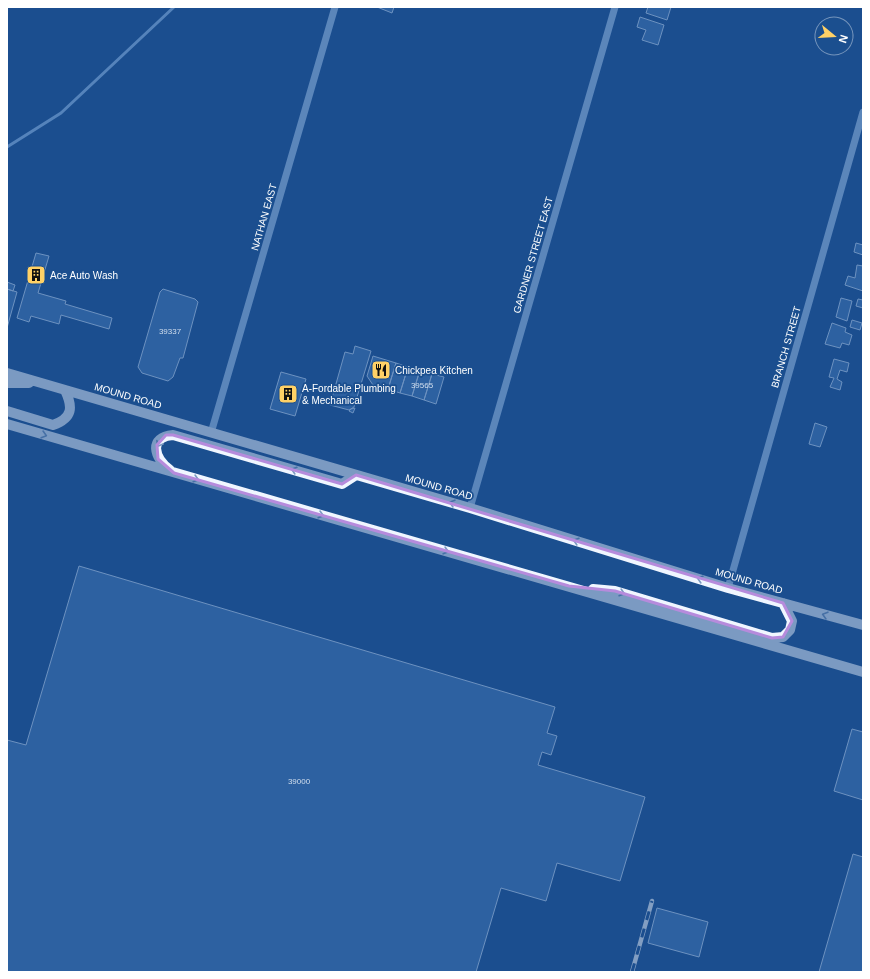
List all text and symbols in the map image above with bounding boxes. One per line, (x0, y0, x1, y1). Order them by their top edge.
north arrow (814, 16, 854, 56)
text: N (837, 33, 850, 45)
street label: NATHAN EAST (249, 182, 279, 252)
street label: GARDNER STREET EAST (511, 195, 555, 315)
building icon: Ace Auto Wash (25, 264, 47, 286)
place label: Ace Auto Wash (50, 270, 118, 281)
street label: BRANCH STREET (769, 305, 803, 389)
house number: 39337 (159, 327, 182, 336)
restaurant icon: Chickpea Kitchen (370, 359, 392, 381)
place label: Chickpea Kitchen (395, 365, 473, 376)
street label: MOUND ROAD (93, 381, 163, 411)
house number: 39565 (411, 381, 434, 390)
building icon: A-Fordable Plumbing & Mechanical (277, 383, 299, 405)
place label: A-Fordable Plumbing & Mechanical (302, 383, 396, 406)
one-way arrow (41, 430, 48, 439)
one-way arrow (156, 440, 164, 447)
one-way arrow (290, 466, 297, 475)
street label: MOUND ROAD (404, 472, 474, 502)
one-way arrow (193, 475, 199, 483)
one-way arrow (449, 499, 456, 508)
one-way arrow (317, 510, 324, 519)
one-way arrow (573, 537, 580, 546)
one-way arrow (442, 546, 449, 555)
street label: MOUND ROAD (714, 566, 784, 596)
one-way arrow (697, 575, 704, 584)
one-way arrow (618, 588, 625, 597)
one-way arrow (822, 611, 829, 620)
house number: 39000 (288, 777, 311, 786)

